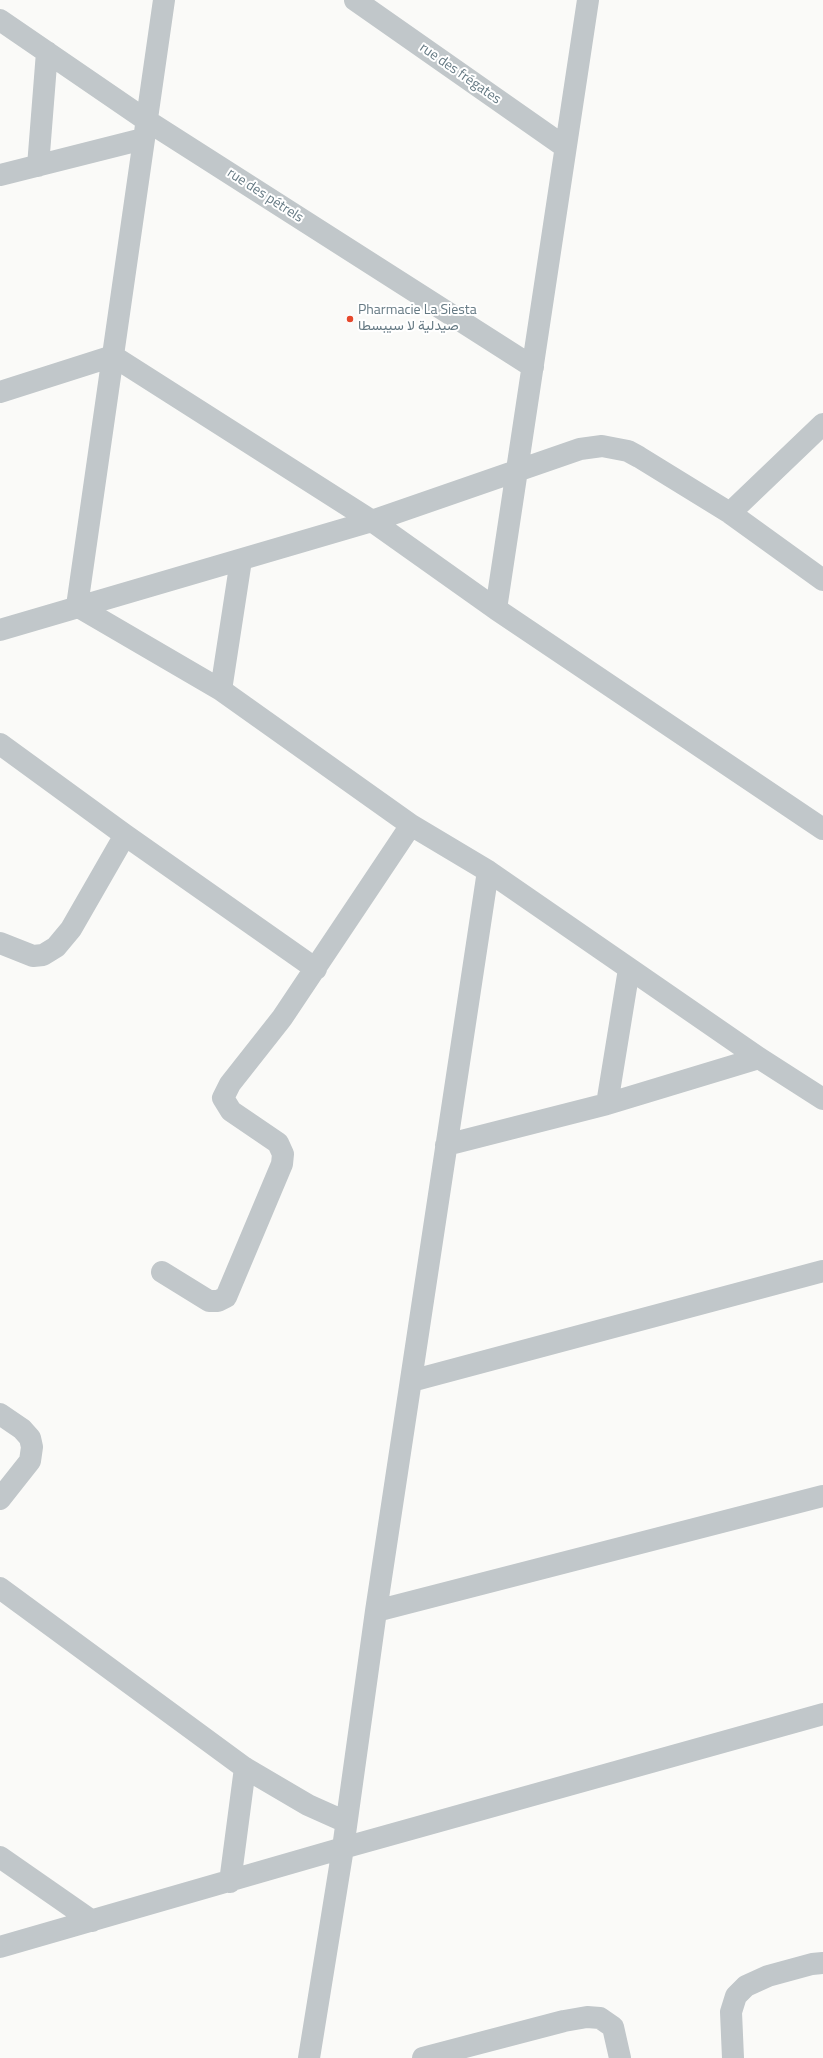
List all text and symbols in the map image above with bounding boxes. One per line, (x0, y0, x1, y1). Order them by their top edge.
street label: rue des frégates (416, 40, 504, 108)
street label: rue des pétrels (224, 165, 306, 227)
place label: Pharmacie La Siesta صيدلية لا سيبسطا (358, 303, 477, 336)
marker: Pharmacie La Siesta صيدلية لا سيبسطا (345, 314, 355, 324)

